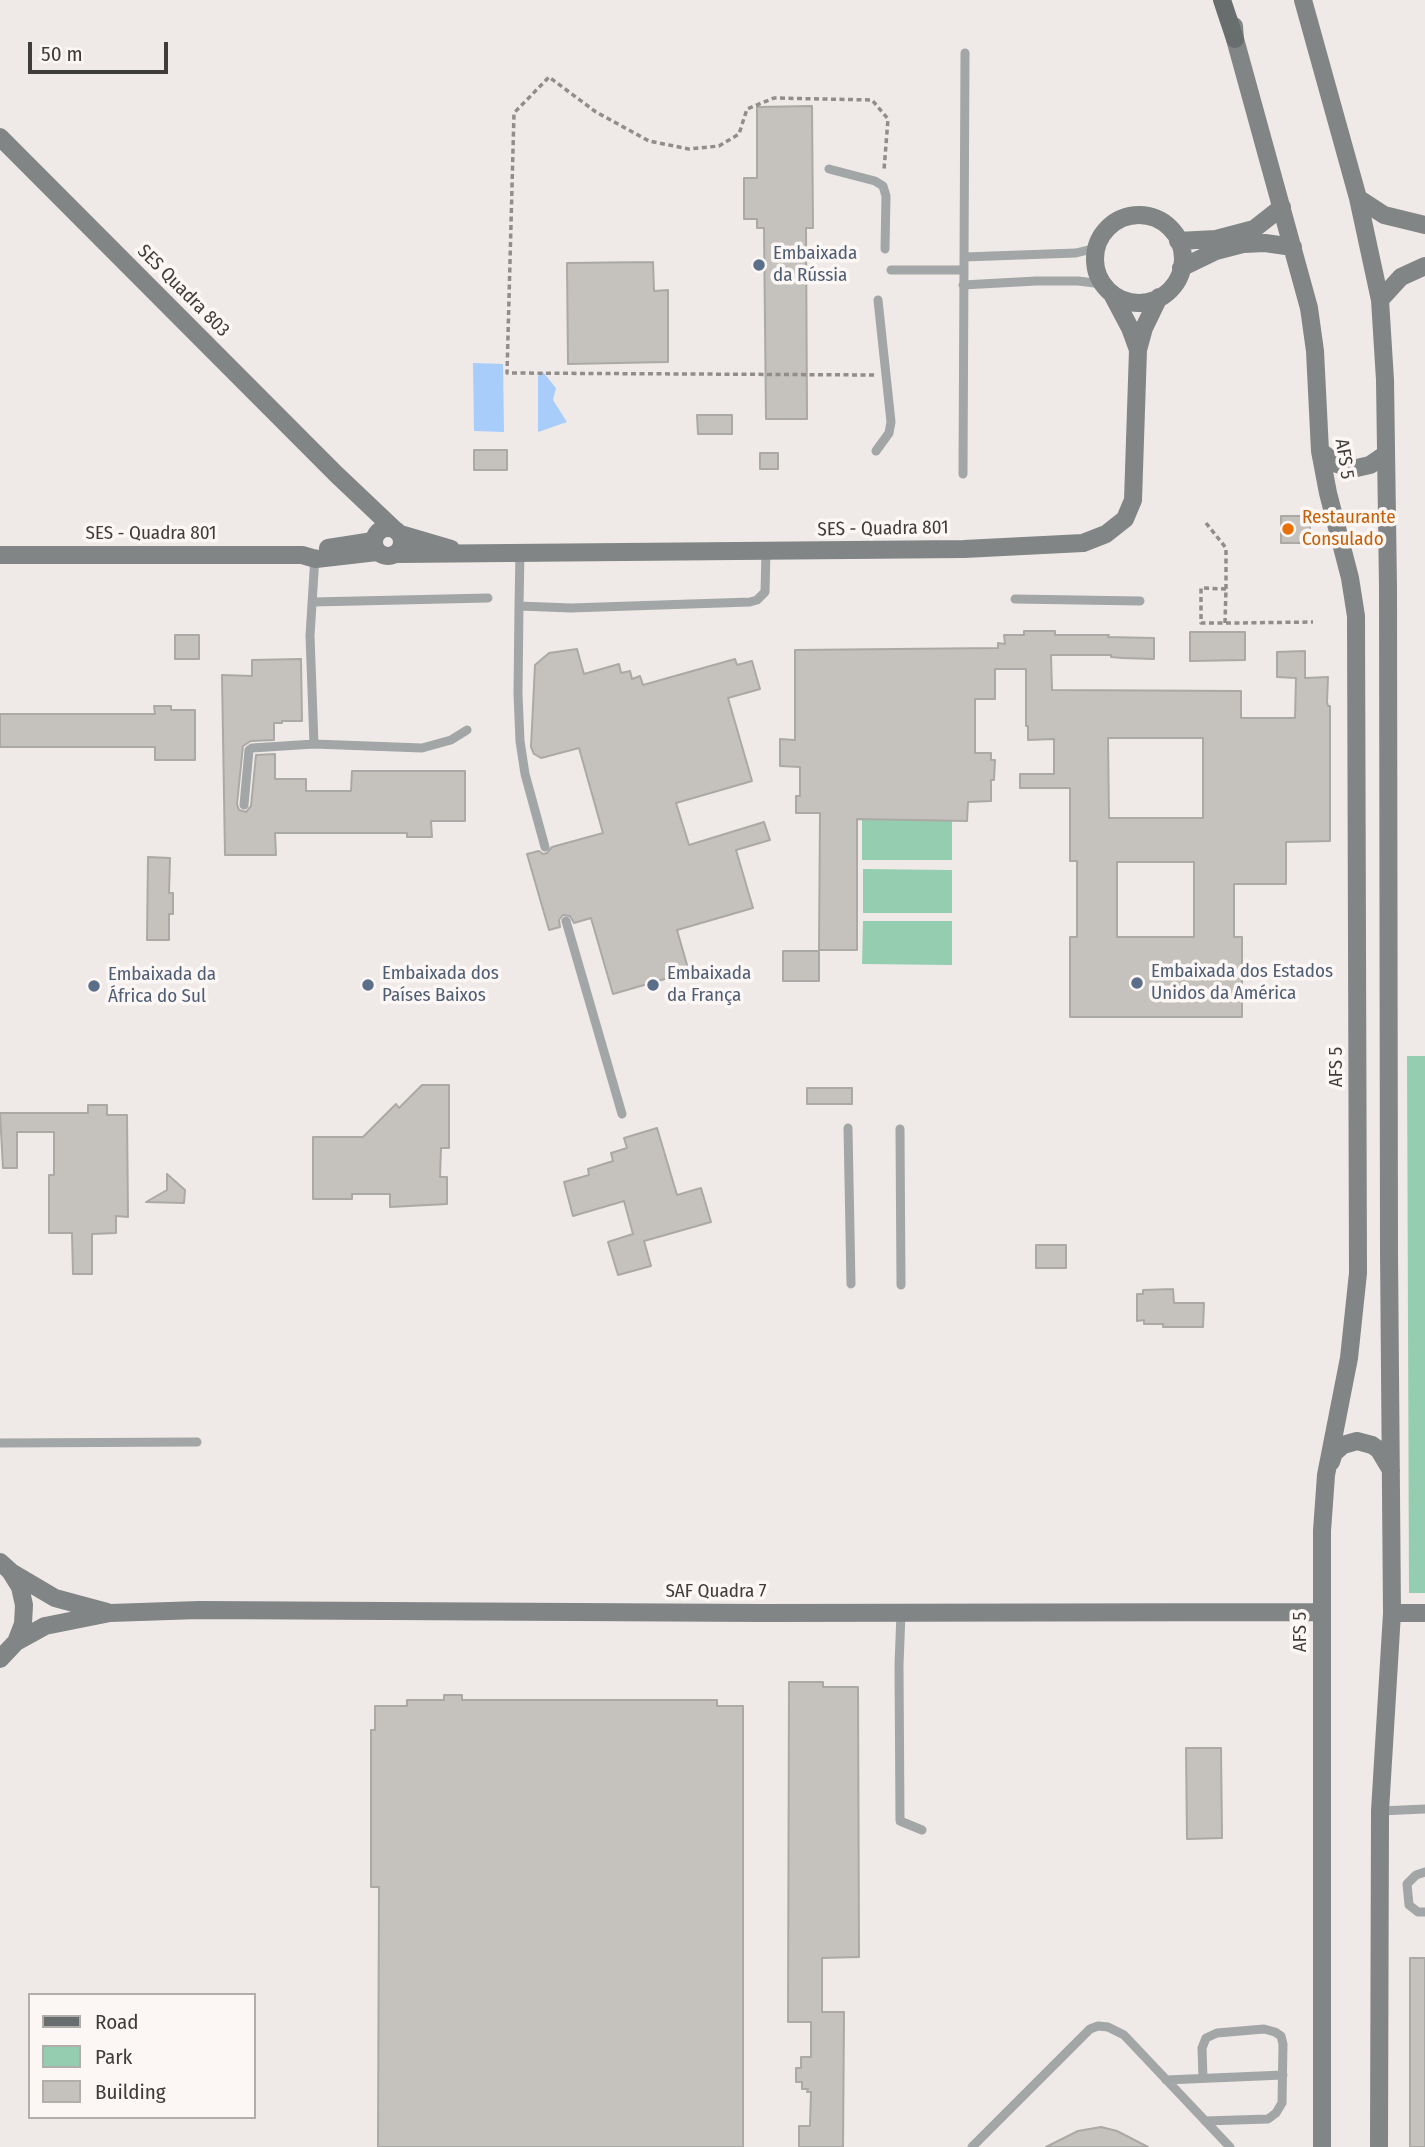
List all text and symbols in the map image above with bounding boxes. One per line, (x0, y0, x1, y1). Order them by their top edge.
scale bar (32, 28, 172, 72)
text: 50 m (41, 41, 83, 67)
street label: SES Quadra 803 (132, 240, 234, 342)
place label: Embaixada da Rússia (773, 243, 857, 287)
marker: Embaixada da Rússia (751, 257, 767, 273)
street label: AFS 5 (1330, 437, 1358, 481)
place label: Restaurante Consulado (1302, 507, 1396, 551)
street label: SES - Quadra 801 (817, 516, 949, 542)
marker: Restaurante Consulado (1280, 521, 1296, 537)
street label: SES - Quadra 801 (85, 523, 217, 545)
place label: Embaixada dos Estados Unidos da América (1151, 961, 1333, 1005)
place label: Embaixada dos Países Baixos (382, 963, 499, 1007)
place label: Embaixada da França (667, 963, 751, 1007)
place label: Embaixada da África do Sul (108, 964, 216, 1008)
marker: Embaixada dos Estados Unidos da América (1129, 975, 1145, 991)
marker: Embaixada dos Países Baixos (360, 977, 376, 993)
marker: Embaixada da França (645, 977, 661, 993)
marker: Embaixada da África do Sul (86, 978, 102, 994)
street label: AFS 5 (1326, 1047, 1348, 1087)
street label: SAF Quadra 7 (666, 1581, 766, 1603)
street label: AFS 5 (1290, 1612, 1312, 1652)
legend (28, 1993, 256, 2119)
text: Road (95, 2009, 139, 2035)
text: Park (95, 2044, 132, 2070)
text: Building (95, 2079, 166, 2105)

